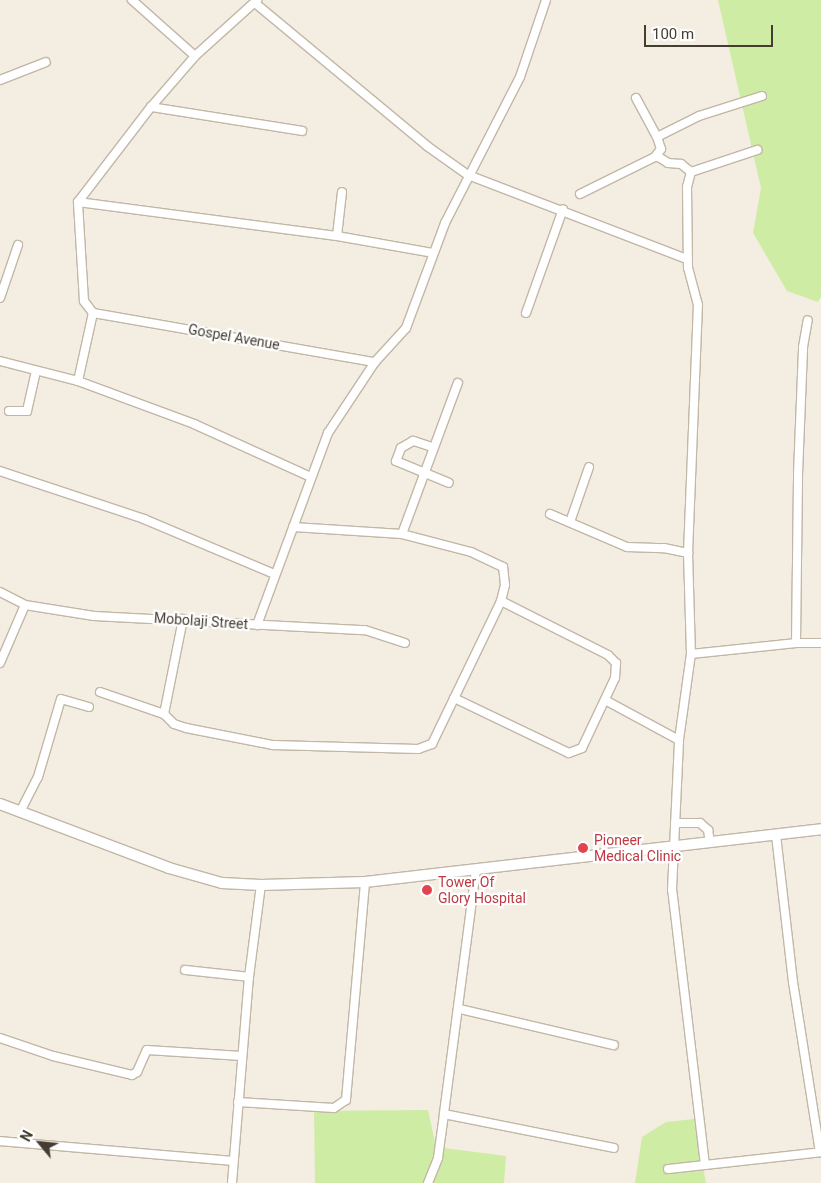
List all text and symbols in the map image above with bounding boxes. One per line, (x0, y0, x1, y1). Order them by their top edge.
scale bar (646, 15, 775, 47)
text: 100 m (652, 25, 694, 43)
street label: Gospel Avenue (187, 321, 281, 353)
street label: Mobolaji Street (153, 609, 249, 633)
place label: Pioneer Medical Clinic (594, 832, 681, 864)
marker: Pioneer Medical Clinic (576, 841, 590, 855)
place label: Tower Of Glory Hospital (438, 874, 526, 906)
marker: Tower Of Glory Hospital (420, 883, 434, 897)
north arrow (15, 1118, 65, 1168)
text: N (17, 1128, 36, 1144)

